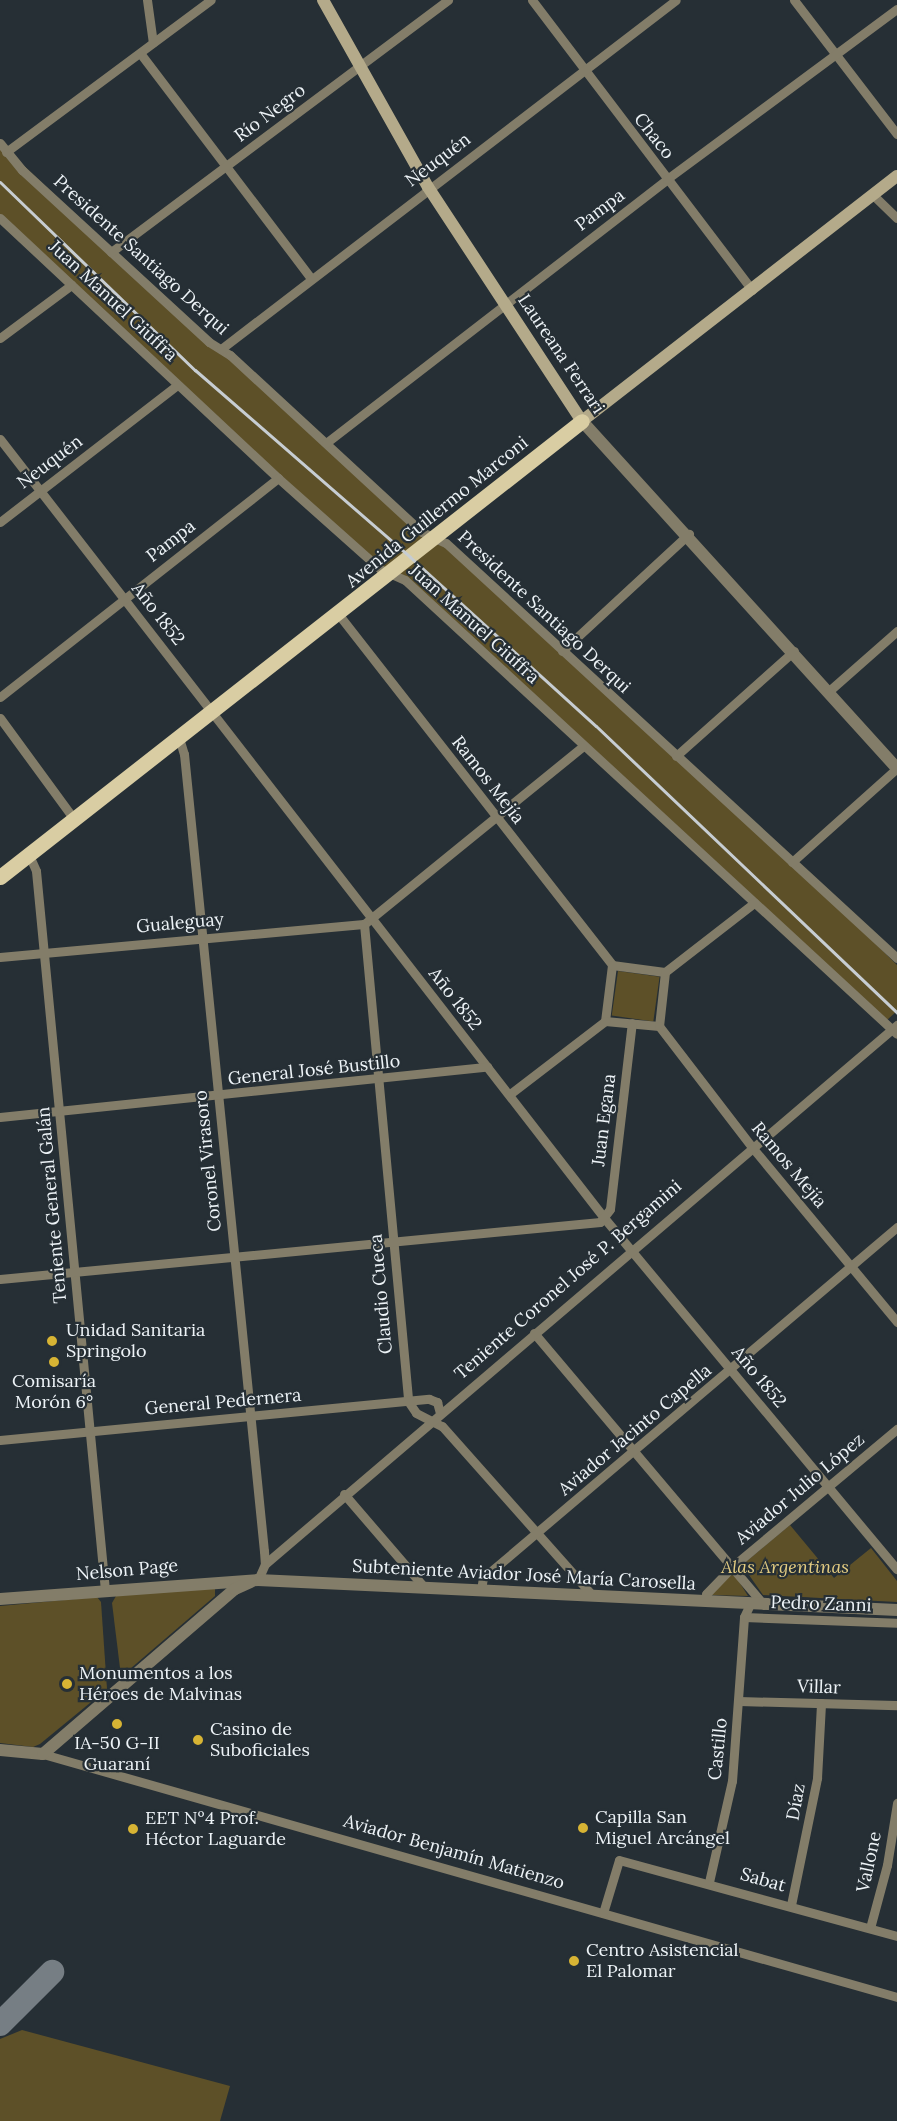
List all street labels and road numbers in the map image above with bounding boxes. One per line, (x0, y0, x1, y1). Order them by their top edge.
street label: Río Negro (230, 79, 310, 147)
street label: Chaco (629, 109, 679, 163)
street label: Neuquén (401, 129, 475, 191)
street label: Presidente Santiago Derqui (49, 171, 233, 339)
street label: Pampa (571, 184, 629, 236)
street label: Juan Manuel Giuffra (44, 236, 182, 366)
street label: Laureana Ferrari (513, 290, 609, 418)
street label: Neuquén (13, 431, 87, 493)
street label: Avenida Guillermo Marconi (342, 432, 532, 592)
street label: Pampa (142, 515, 200, 567)
street label: Presidente Santiago Derqui (453, 526, 635, 698)
street label: Juan Manuel Giuffra (404, 560, 544, 688)
street label: Año 1852 (127, 578, 189, 650)
street label: Ramos Mejía (447, 732, 529, 828)
street label: Gualeguay (135, 908, 225, 938)
street label: Año 1852 (424, 963, 486, 1035)
street label: General José Bustillo (227, 1050, 401, 1090)
street label: Juan Egana (588, 1073, 620, 1167)
street label: Coronel Virasoro (190, 1089, 226, 1233)
street label: Teniente General Galán (33, 1106, 71, 1304)
street label: Ramos Mejía (747, 1118, 831, 1212)
street label: Teniente Coronel José P. Bergamini (450, 1176, 686, 1384)
street label: Claudio Cueca (365, 1233, 397, 1355)
street label: Año 1852 (727, 1342, 791, 1412)
street label: Aviador Jacinto Capella (554, 1360, 716, 1500)
street label: General Pedernera (144, 1384, 302, 1420)
street label: Aviador Julio López (731, 1429, 869, 1549)
street label: Nelson Page (75, 1555, 179, 1585)
street label: Subteniente Aviador José María Carosella (352, 1555, 696, 1595)
street label: Pedro Zanni (770, 1591, 872, 1617)
street label: Villar (797, 1675, 841, 1699)
street label: Castillo (704, 1717, 732, 1781)
street label: Díaz (782, 1782, 810, 1822)
street label: Aviador Benjamín Matienzo (341, 1810, 567, 1894)
street label: Vallone (852, 1830, 886, 1894)
street label: Sabat (738, 1863, 788, 1897)

